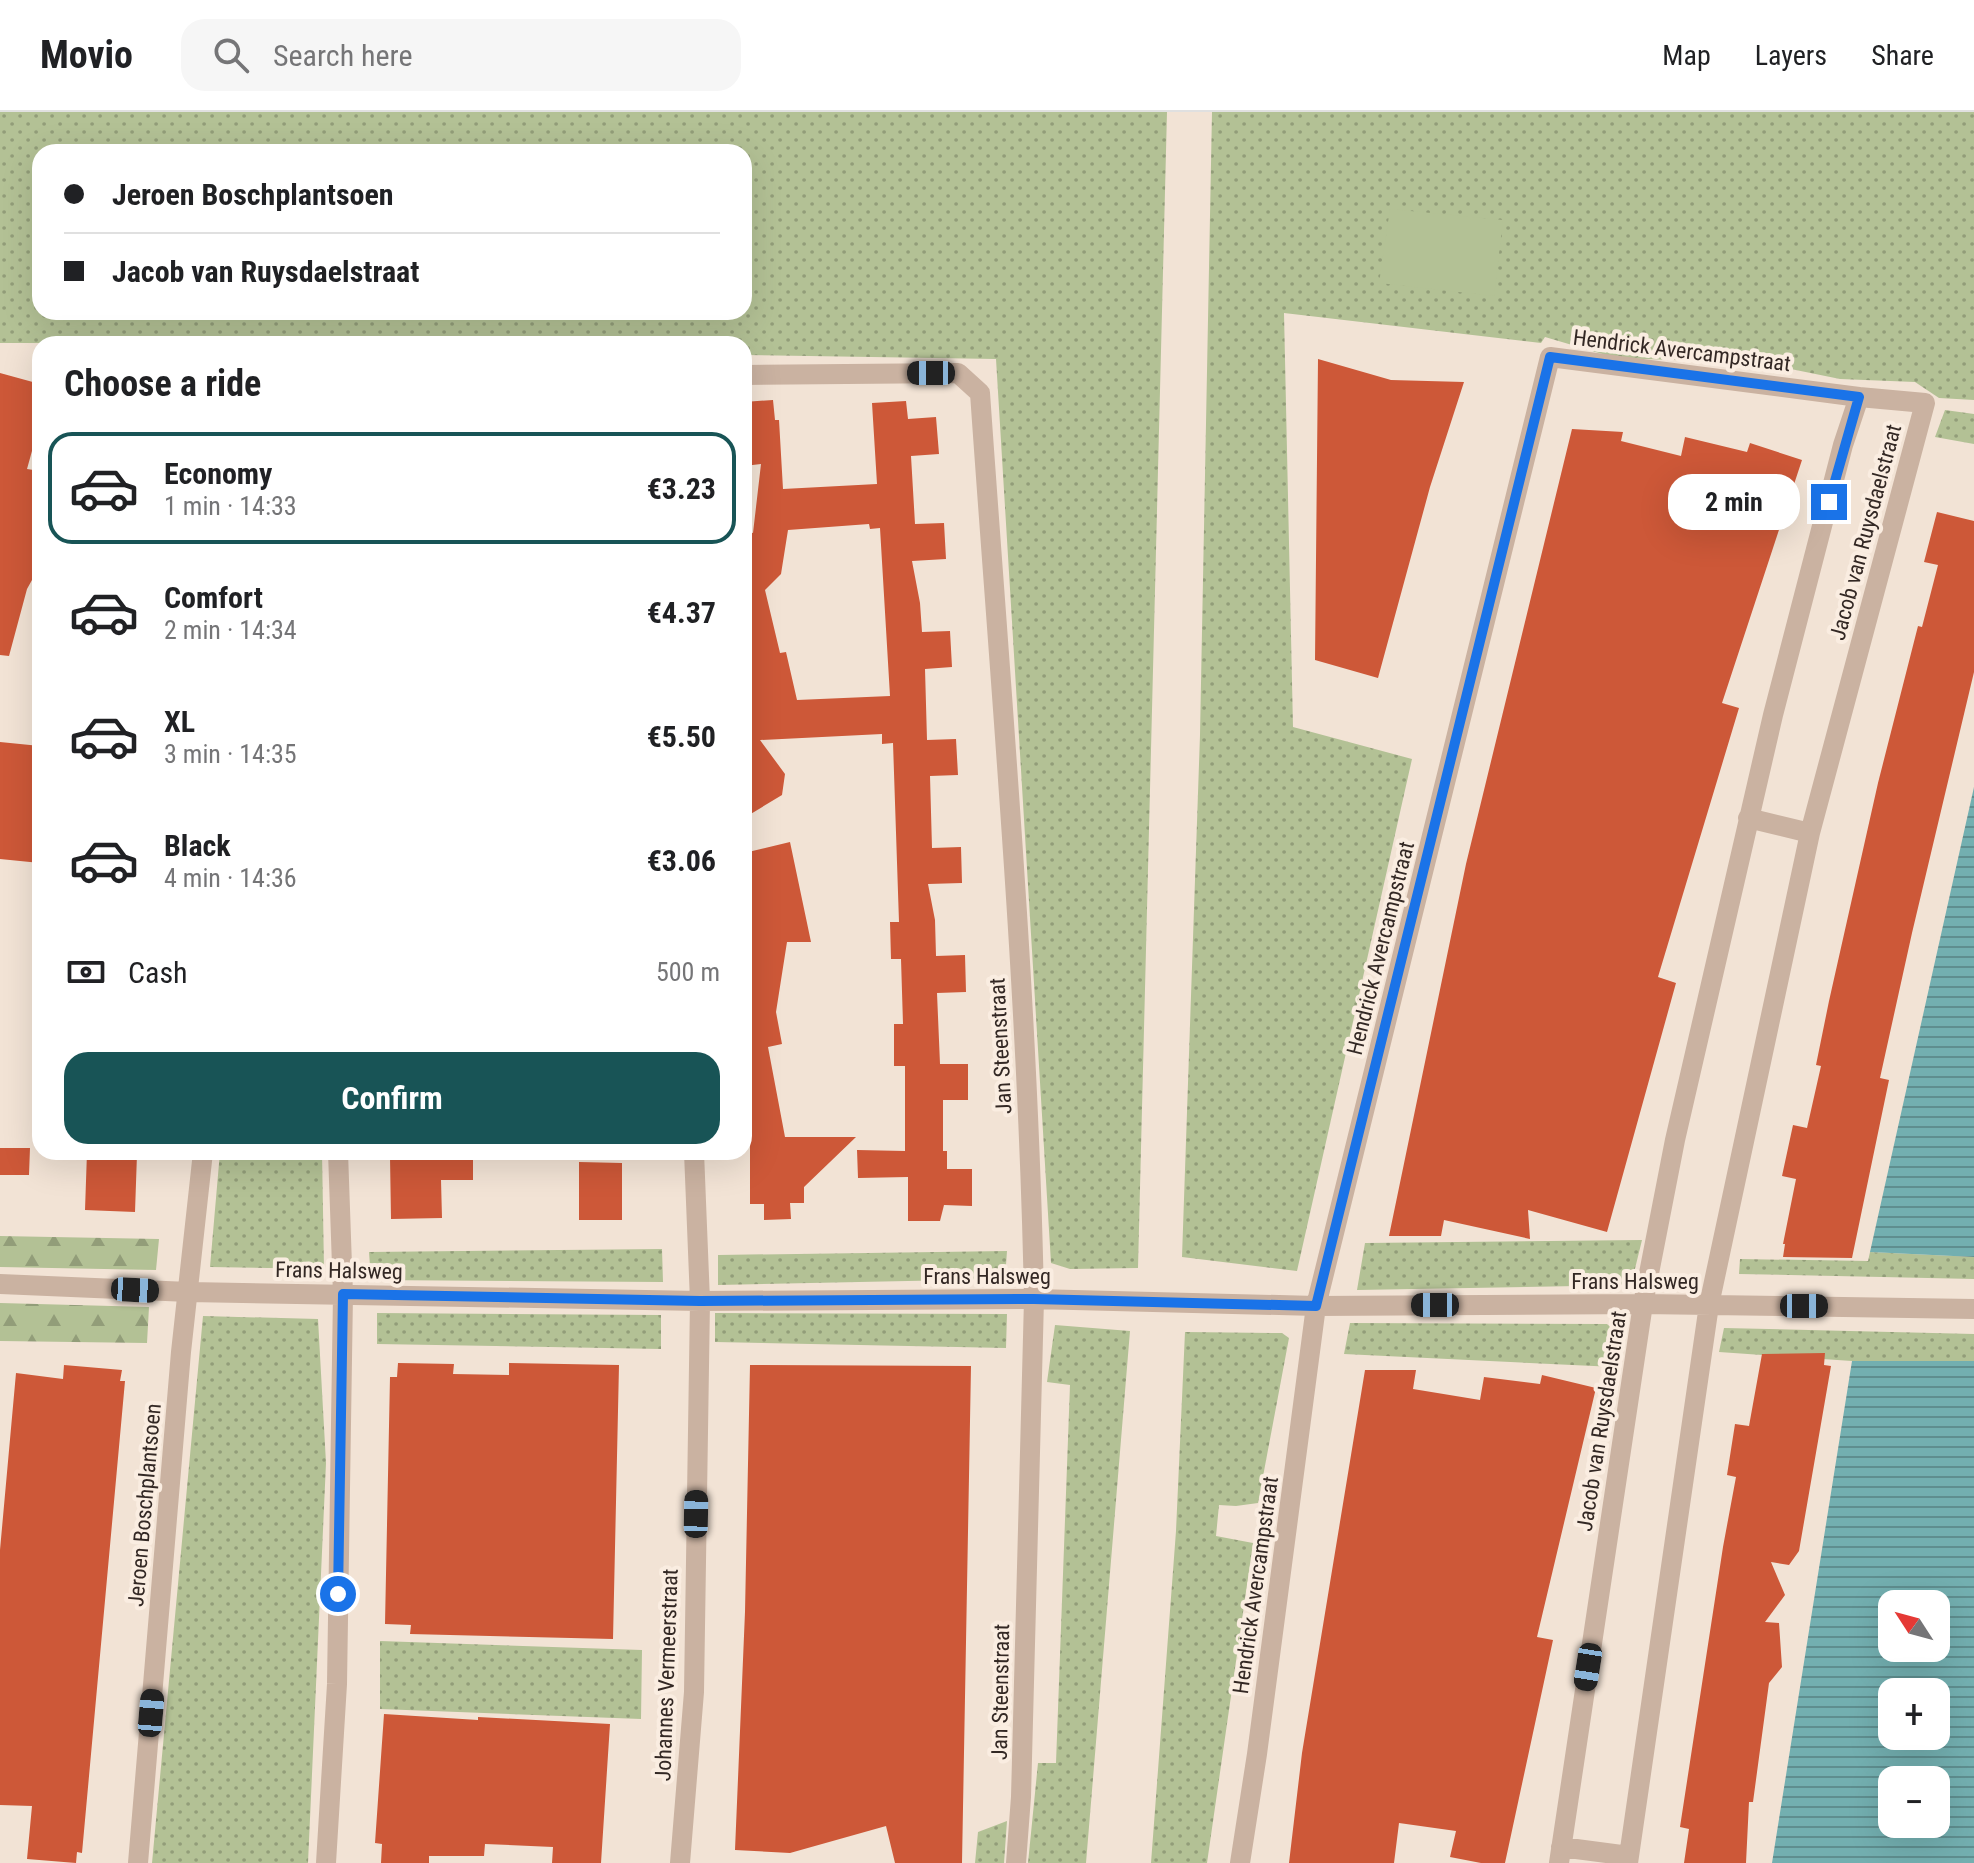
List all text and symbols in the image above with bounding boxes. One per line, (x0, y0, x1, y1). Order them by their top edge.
search box (181, 19, 741, 91)
text: Movio (40, 33, 133, 77)
icon: search (209, 33, 253, 77)
text: Search here (273, 38, 413, 73)
text: Map (1662, 39, 1711, 72)
text: Layers (1755, 39, 1827, 72)
text: Share (1871, 39, 1934, 72)
text: Jeroen Boschplantsoen (112, 177, 394, 212)
text: Jacob van Ruysdaelstraat (112, 254, 419, 289)
street label: Hendrick Avercampstraat (1572, 325, 1792, 376)
car (907, 361, 955, 385)
text: Choose a ride (64, 363, 261, 405)
street label: Jacob van Ruysdaelstraat (1825, 421, 1906, 643)
icon: car (68, 452, 140, 524)
text: Economy (164, 456, 272, 491)
text: €3.23 (647, 471, 716, 506)
callout: 2 min (1669, 474, 1801, 530)
route end (1811, 484, 1847, 520)
text: 2 min (1705, 487, 1763, 517)
text: 1 min · 14:33 (164, 491, 297, 521)
icon: car (68, 576, 140, 648)
text: Comfort (164, 580, 263, 615)
text: €4.37 (647, 595, 716, 630)
text: 2 min · 14:34 (164, 615, 297, 645)
icon: car (68, 700, 140, 772)
text: XL (164, 704, 195, 739)
text: €5.50 (647, 719, 716, 754)
text: 3 min · 14:35 (164, 739, 297, 769)
icon: car (68, 824, 140, 896)
text: Black (164, 828, 231, 863)
street label: Hendrick Avercampstraat (1342, 839, 1419, 1057)
text: €3.06 (647, 843, 716, 878)
text: 4 min · 14:36 (164, 863, 297, 893)
icon: cash (64, 950, 108, 994)
text: Cash (128, 955, 188, 990)
text: 500 m (656, 957, 720, 987)
street label: Jan Steenstraat (984, 977, 1017, 1115)
button: Confirm (64, 1052, 720, 1144)
street label: Frans Halsweg (275, 1257, 403, 1284)
street label: Frans Halsweg (923, 1264, 1051, 1289)
street label: Frans Halsweg (1571, 1269, 1699, 1294)
car (110, 1277, 160, 1303)
car (1411, 1293, 1459, 1317)
car (1780, 1294, 1828, 1318)
street label: Jacob van Ruysdaelstraat (1572, 1309, 1631, 1533)
street label: Jeroen Boschplantsoen (123, 1402, 166, 1608)
street label: Hendrick Avercampstraat (1228, 1475, 1283, 1695)
car (684, 1490, 708, 1538)
street label: Johannes Vermeerstraat (650, 1568, 683, 1782)
route start (320, 1576, 356, 1612)
north arrow (1878, 1590, 1950, 1662)
map controls (1878, 1590, 1950, 1838)
street label: Jan Steenstraat (987, 1624, 1014, 1760)
car (1572, 1641, 1604, 1693)
button: + (1878, 1678, 1950, 1750)
car (137, 1688, 165, 1738)
button: − (1878, 1766, 1950, 1838)

